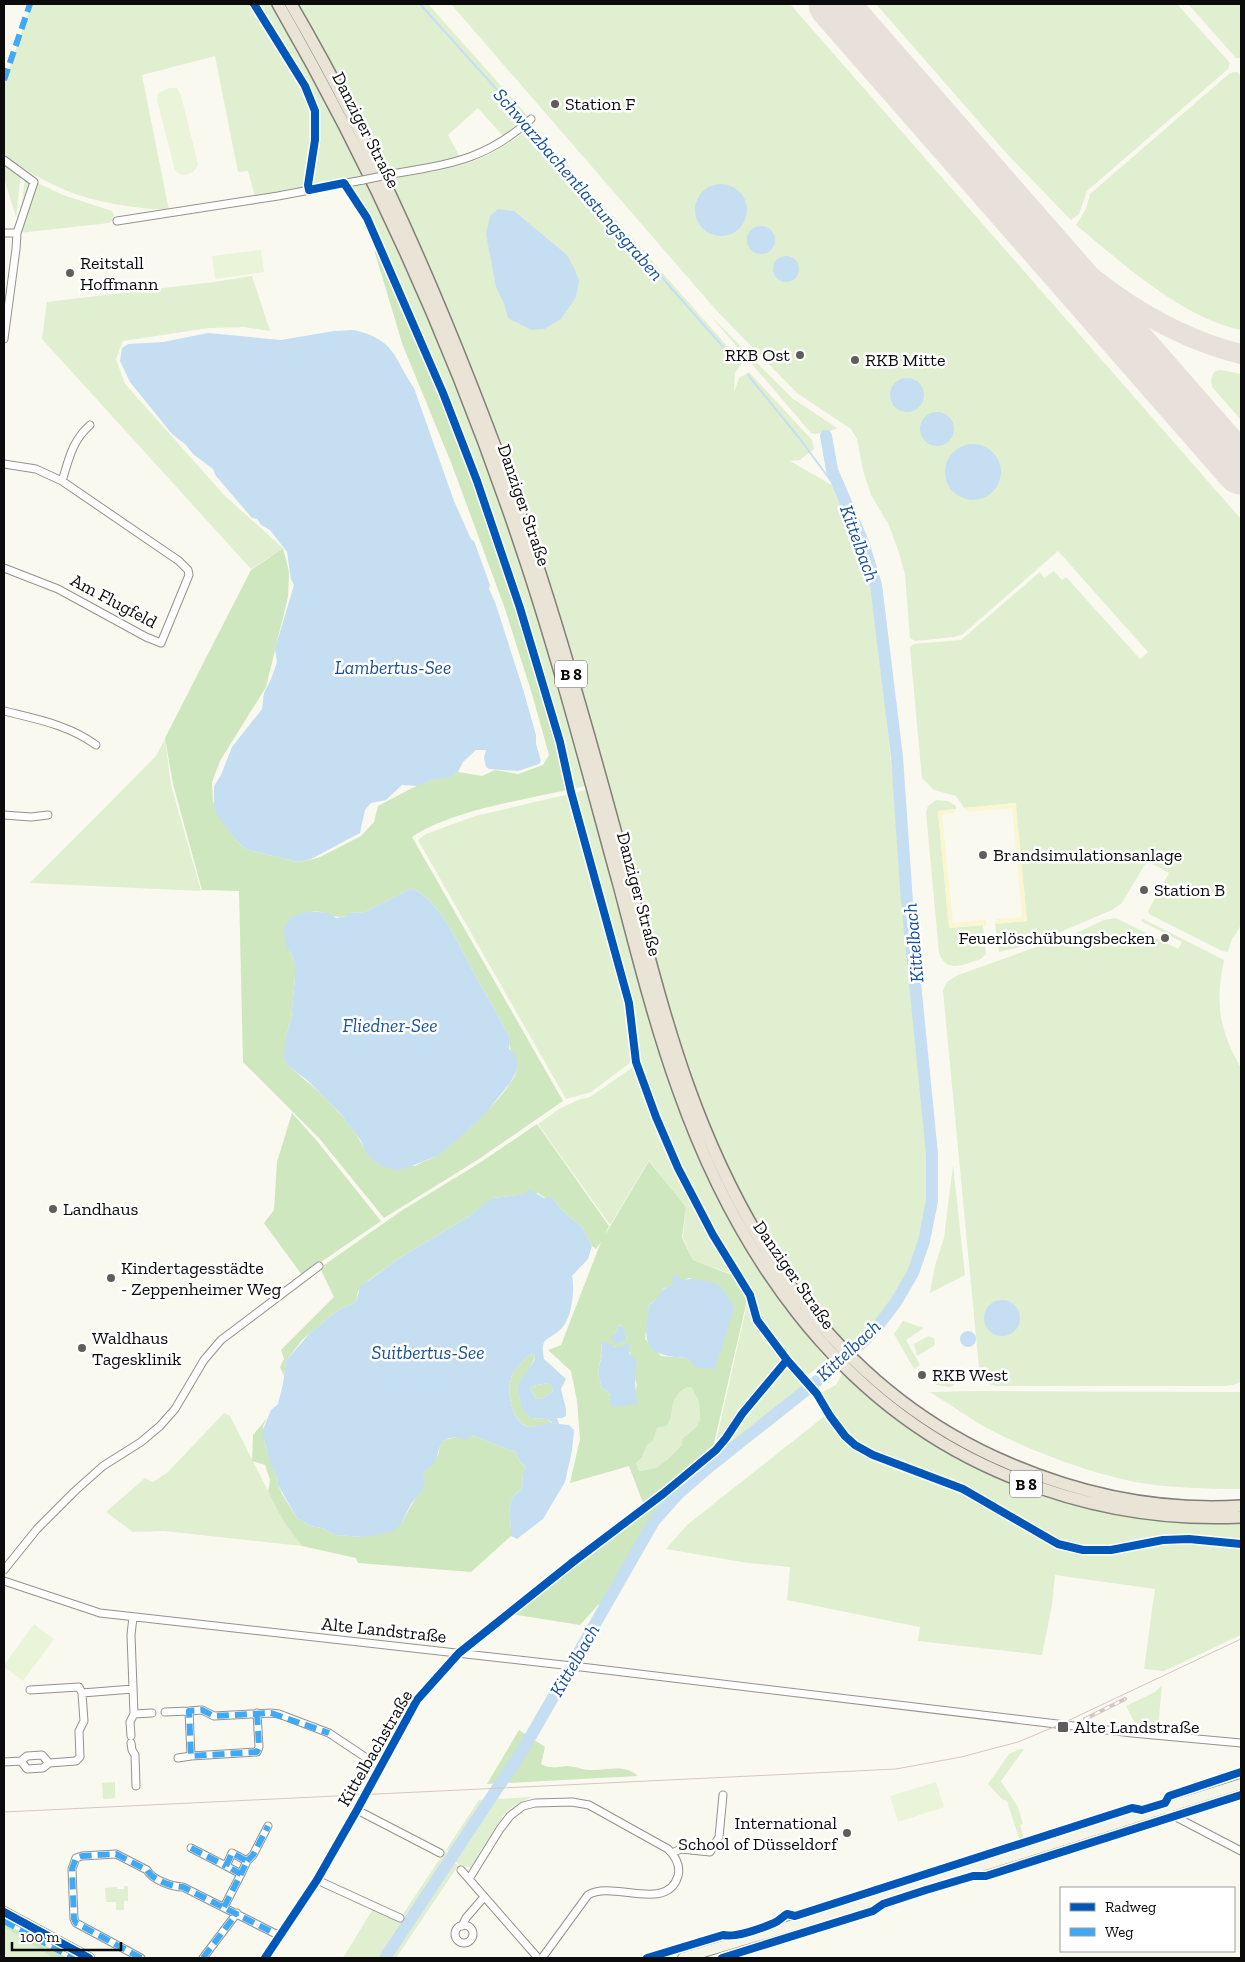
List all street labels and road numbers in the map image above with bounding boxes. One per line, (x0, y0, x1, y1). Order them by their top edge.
street label: Danziger Straße (327, 68, 405, 192)
street label: Danziger Straße (493, 441, 555, 569)
street label: Am Flugfeld (67, 569, 161, 633)
road number: B 8 (555, 661, 587, 688)
street label: Danziger Straße (612, 830, 666, 958)
street label: Danziger Straße (748, 1217, 840, 1333)
road number: B 8 (1010, 1470, 1042, 1498)
street label: Alte Landstraße (320, 1613, 448, 1647)
street label: Kittelbachstraße (333, 1686, 417, 1810)

